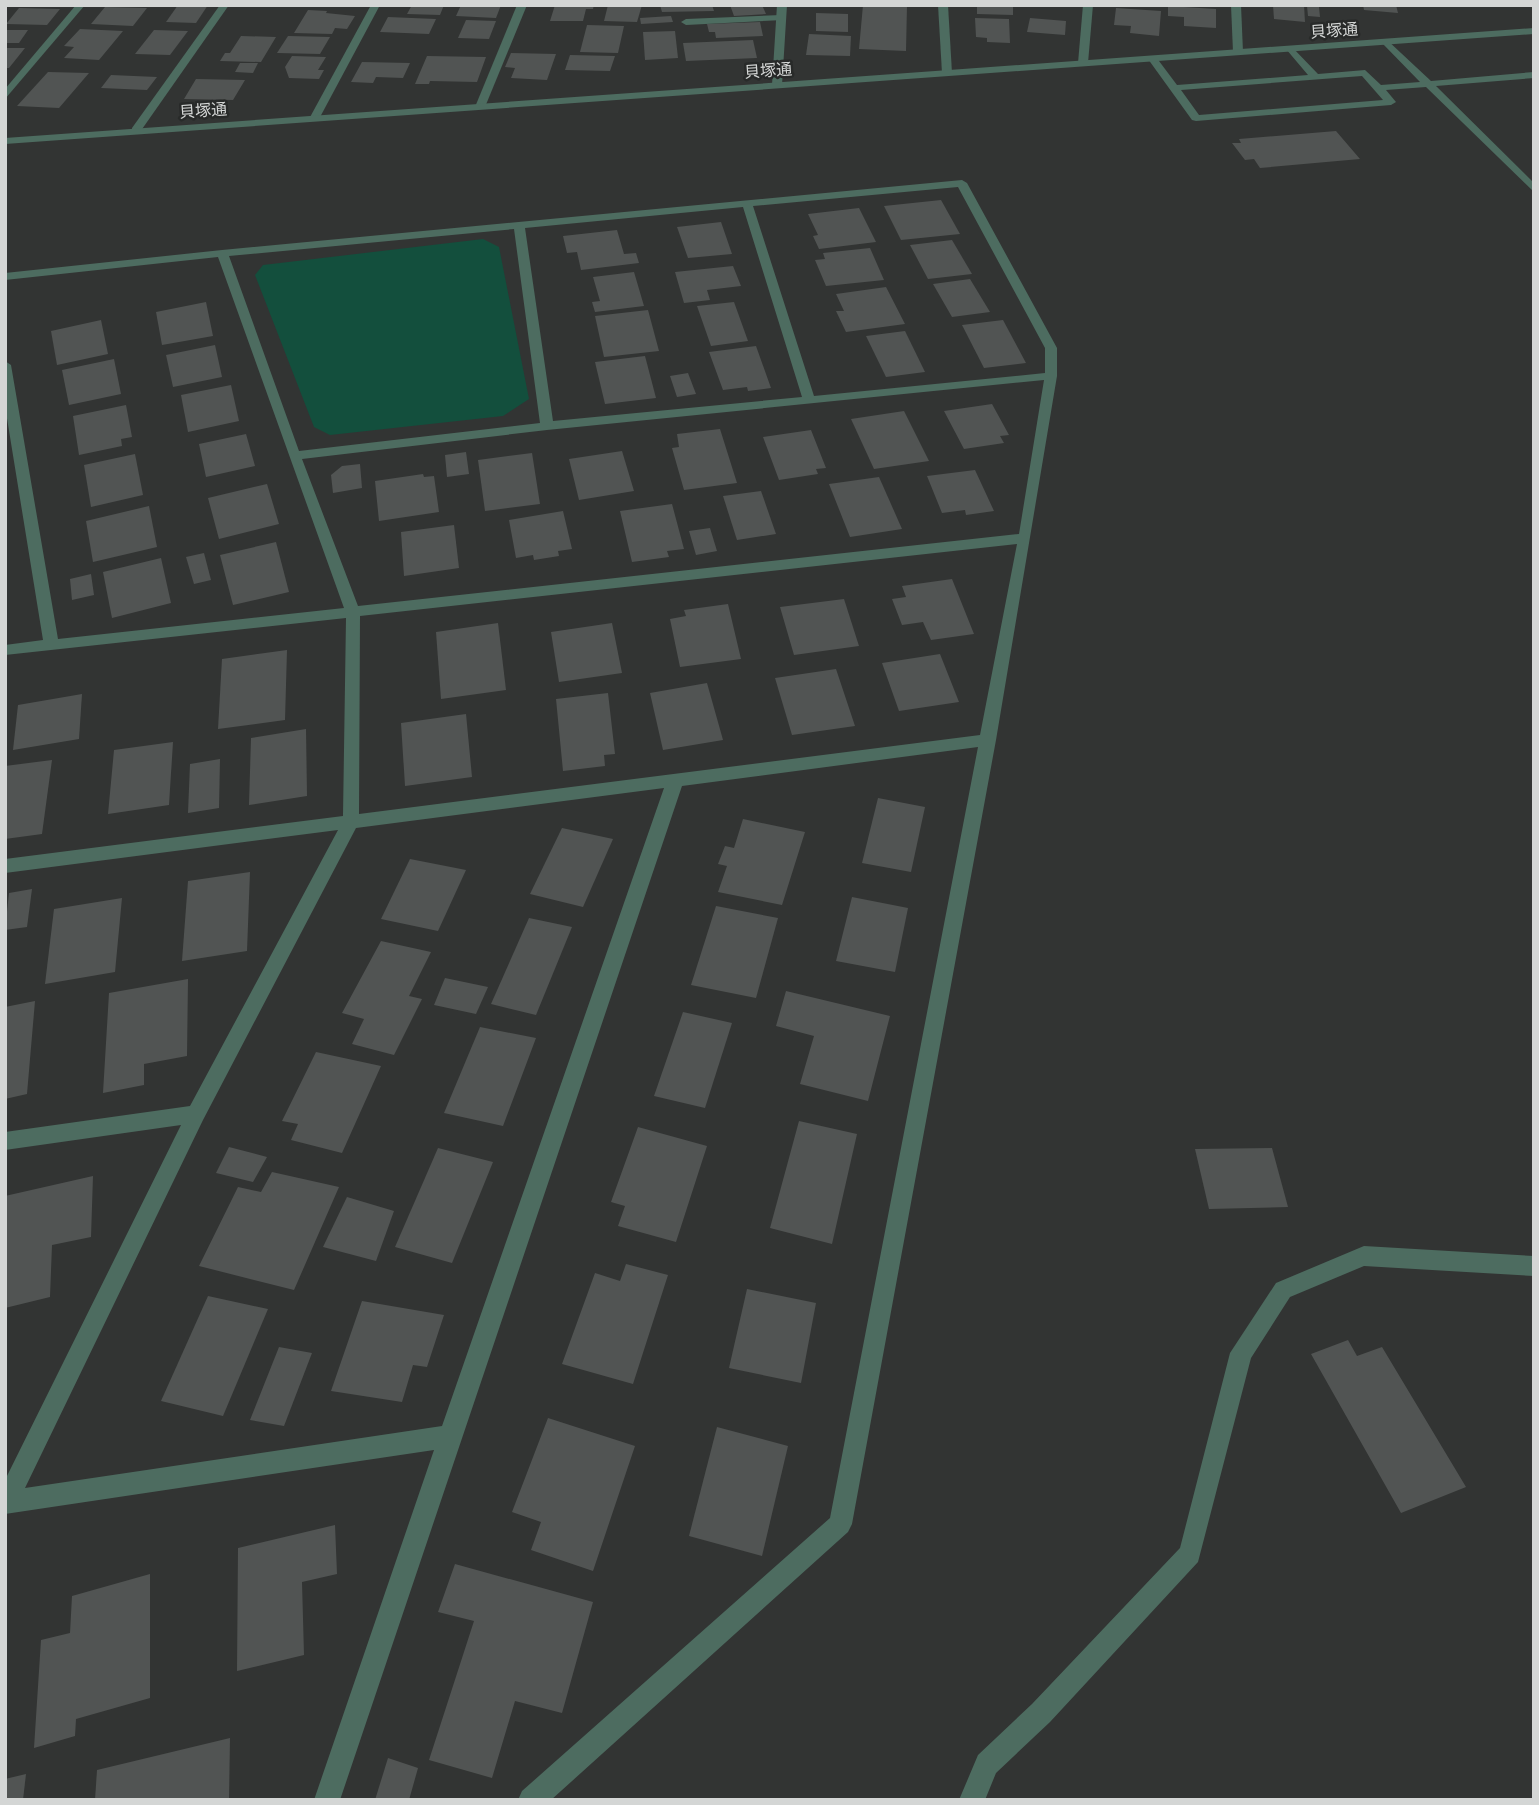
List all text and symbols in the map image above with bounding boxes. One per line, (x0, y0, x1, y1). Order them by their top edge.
street label: 貝塚通 (1309, 18, 1359, 42)
street label: 貝塚通 (743, 58, 793, 82)
street label: 貝塚通 (178, 98, 228, 122)

